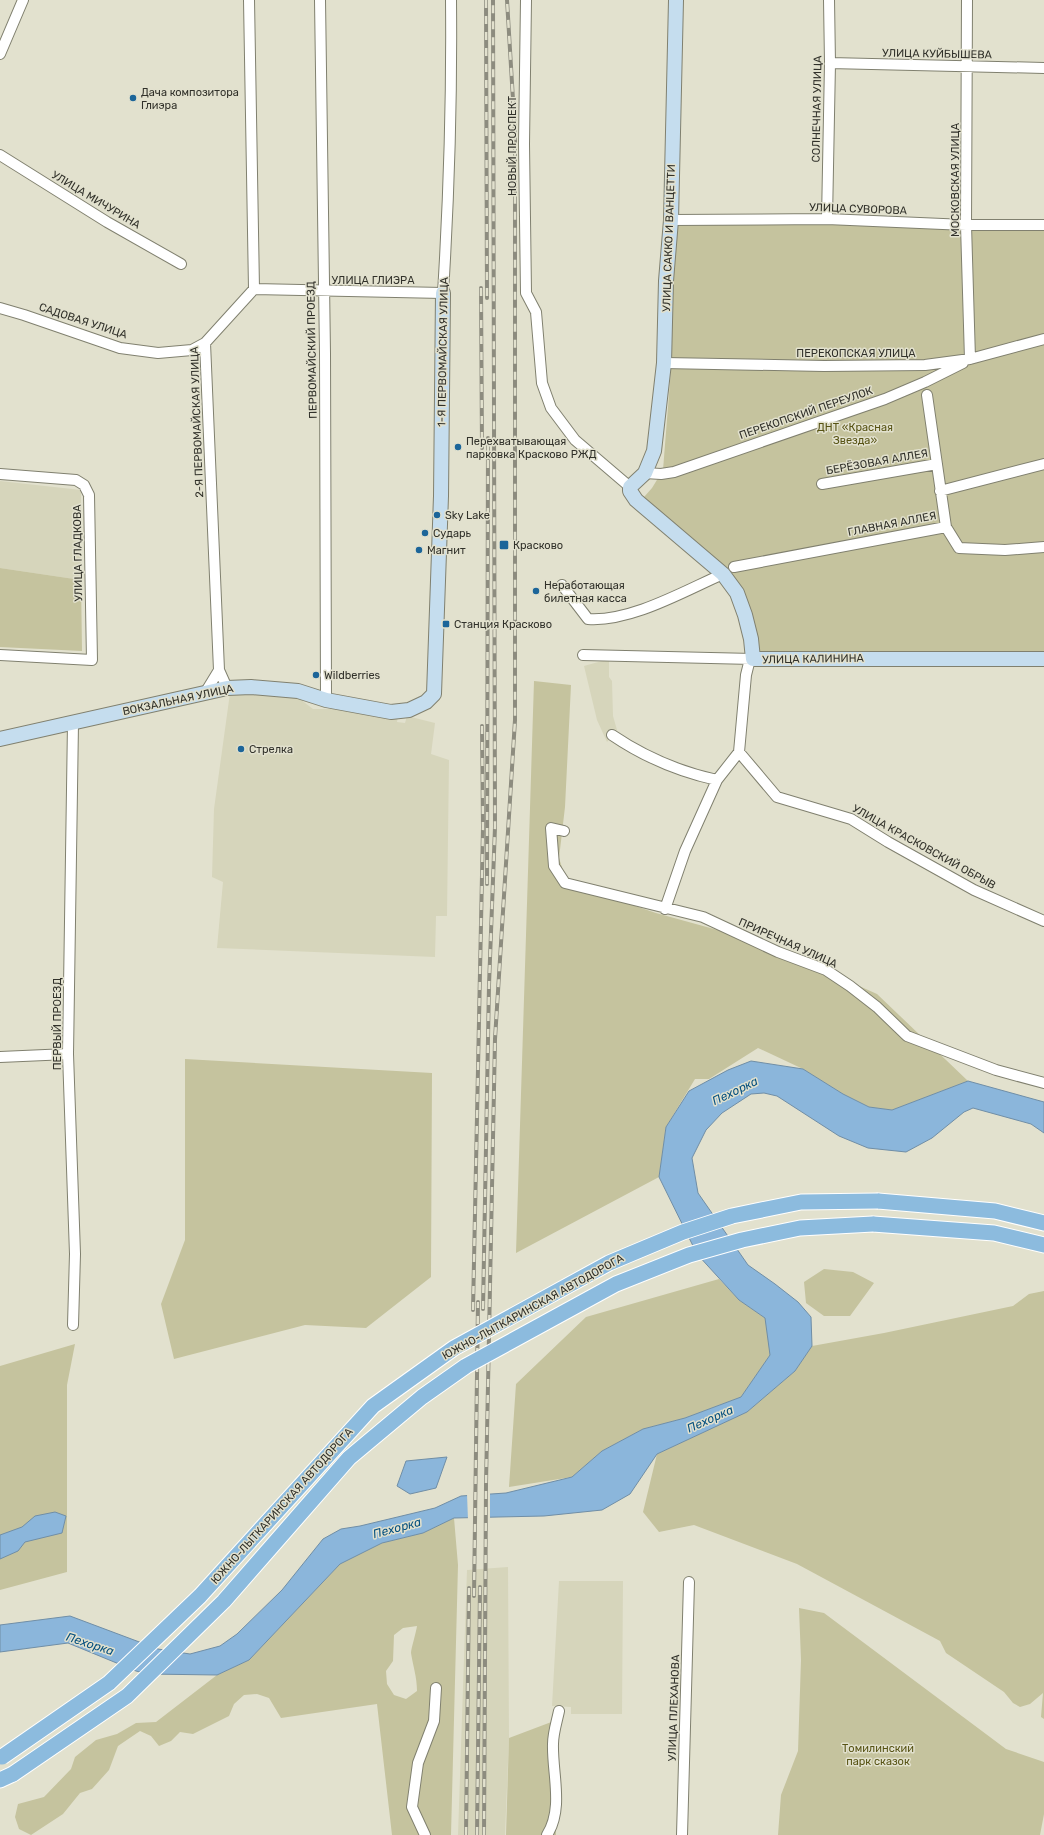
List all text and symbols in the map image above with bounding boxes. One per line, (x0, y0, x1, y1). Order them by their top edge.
street label: УЛИЦА КУЙБЫШЕВА (882, 47, 993, 61)
street label: СОЛНЕЧНАЯ УЛИЦА (810, 55, 824, 163)
place label: Дача композитора Глиэра (141, 86, 239, 112)
marker: Дача композитора Глиэра (128, 93, 138, 103)
street label: НОВЫЙ ПРОСПЕКТ (506, 95, 519, 196)
street label: МОСКОВСКАЯ УЛИЦА (949, 122, 962, 237)
street label: УЛИЦА САККО И ВАНЦЕТТИ (660, 164, 678, 312)
street label: УЛИЦА МИЧУРИНА (49, 168, 143, 232)
street label: УЛИЦА СУВОРОВА (809, 201, 908, 217)
street label: УЛИЦА ГЛИЭРА (331, 274, 415, 287)
street label: 1-Я ПЕРВОМАЙСКАЯ УЛИЦА (435, 276, 451, 427)
street label: ПЕРВОМАЙСКИЙ ПРОЕЗД (304, 281, 320, 419)
street label: САДОВАЯ УЛИЦА (37, 301, 129, 342)
street label: 2-Я ПЕРВОМАЙСКАЯ УЛИЦА (188, 346, 206, 498)
street label: ПЕРЕКОПСКАЯ УЛИЦА (796, 347, 916, 360)
street label: ПЕРЕКОПСКИЙ ПЕРЕУЛОК (738, 384, 874, 442)
park label: ДНТ «Красная Звезда» (817, 421, 893, 447)
place label: Перехватывающая парковка Красково РЖД (466, 435, 597, 461)
marker: Перехватывающая парковка Красково РЖД (453, 442, 463, 452)
street label: БЕРЁЗОВАЯ АЛЛЕЯ (825, 447, 929, 477)
street label: УЛИЦА ГЛАДКОВА (71, 504, 85, 602)
place label: Sky Lake (445, 509, 490, 522)
street label: ГЛАВНАЯ АЛЛЕЯ (847, 509, 937, 539)
marker: Sky Lake (432, 510, 442, 520)
place label: Сударь (433, 527, 472, 540)
marker: Сударь (420, 528, 430, 538)
marker: Красково (498, 539, 510, 551)
place label: Красково (513, 539, 563, 552)
place label: Магнит (427, 544, 466, 557)
marker: Магнит (414, 545, 424, 555)
place label: Неработающая билетная касса (544, 579, 627, 605)
marker: Неработающая билетная касса (531, 586, 541, 596)
place label: Станция Красково (454, 618, 552, 631)
marker: Станция Красково (441, 619, 451, 629)
street label: УЛИЦА КАЛИНИНА (762, 652, 865, 666)
place label: Wildberries (324, 669, 381, 682)
marker: Wildberries (311, 670, 321, 680)
street label: ВОКЗАЛЬНАЯ УЛИЦА (121, 682, 235, 718)
place label: Стрелка (249, 743, 293, 756)
marker: Стрелка (236, 744, 246, 754)
street label: УЛИЦА КРАСКОВСКИЙ ОБРЫВ (850, 802, 998, 892)
street label: ПРИРЕЧНАЯ УЛИЦА (737, 915, 840, 971)
street label: ПЕРВЫЙ ПРОЕЗД (51, 978, 64, 1070)
water label: Пехорка (710, 1074, 760, 1108)
street label: ЮЖНО-ЛЫТКАРИНСКАЯ АВТОДОРОГА (440, 1251, 627, 1362)
water label: Пехорка (685, 1403, 735, 1435)
street label: ЮЖНО-ЛЫТКАРИНСКАЯ АВТОДОРОГА (208, 1425, 356, 1587)
water label: Пехорка (371, 1515, 423, 1541)
water label: Пехорка (64, 1630, 116, 1658)
street label: УЛИЦА ПЛЕХАНОВА (666, 1654, 682, 1762)
park label: Томилинский парк сказок (842, 1742, 914, 1768)

